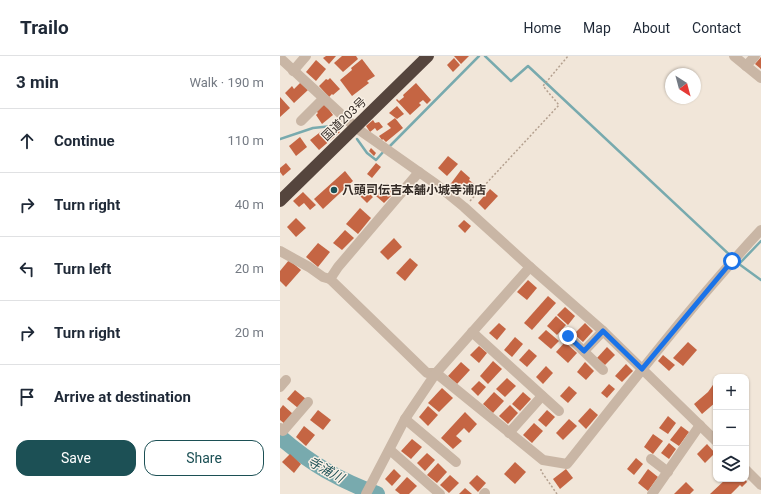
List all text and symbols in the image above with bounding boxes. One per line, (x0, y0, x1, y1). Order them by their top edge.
text: Trailo (20, 16, 69, 39)
text: Home (523, 20, 561, 36)
text: Map (583, 20, 611, 36)
text: About (633, 20, 670, 36)
text: Contact (692, 20, 741, 36)
north arrow (665, 68, 701, 104)
text: 3 min (16, 72, 59, 92)
text: Walk · 190 m (189, 75, 264, 90)
street label: 国道203号 (319, 94, 369, 144)
icon: ahead (16, 130, 38, 152)
text: Continue (54, 132, 115, 150)
text: 110 m (227, 133, 264, 148)
place label: 八頭司伝吉本舗小城寺浦店 (342, 183, 486, 197)
marker: 八頭司伝吉本舗小城寺浦店 (329, 185, 339, 195)
icon: right (16, 194, 38, 216)
text: Turn right (54, 196, 120, 214)
text: 40 m (235, 197, 264, 212)
route start (723, 252, 741, 270)
icon: left (16, 258, 38, 280)
text: Turn left (54, 260, 111, 278)
text: 20 m (235, 261, 264, 276)
icon: right (16, 322, 38, 344)
text: Turn right (54, 324, 120, 342)
text: 20 m (235, 325, 264, 340)
route end (559, 327, 577, 345)
map controls (713, 374, 749, 482)
button: + (713, 374, 749, 410)
icon: arrive (16, 386, 38, 408)
text: Arrive at destination (54, 388, 191, 406)
button: − (713, 410, 749, 446)
button: Save (16, 440, 136, 476)
button: Share (144, 440, 264, 476)
button: layers (713, 446, 749, 482)
water label: 寺浦川 (305, 453, 348, 486)

